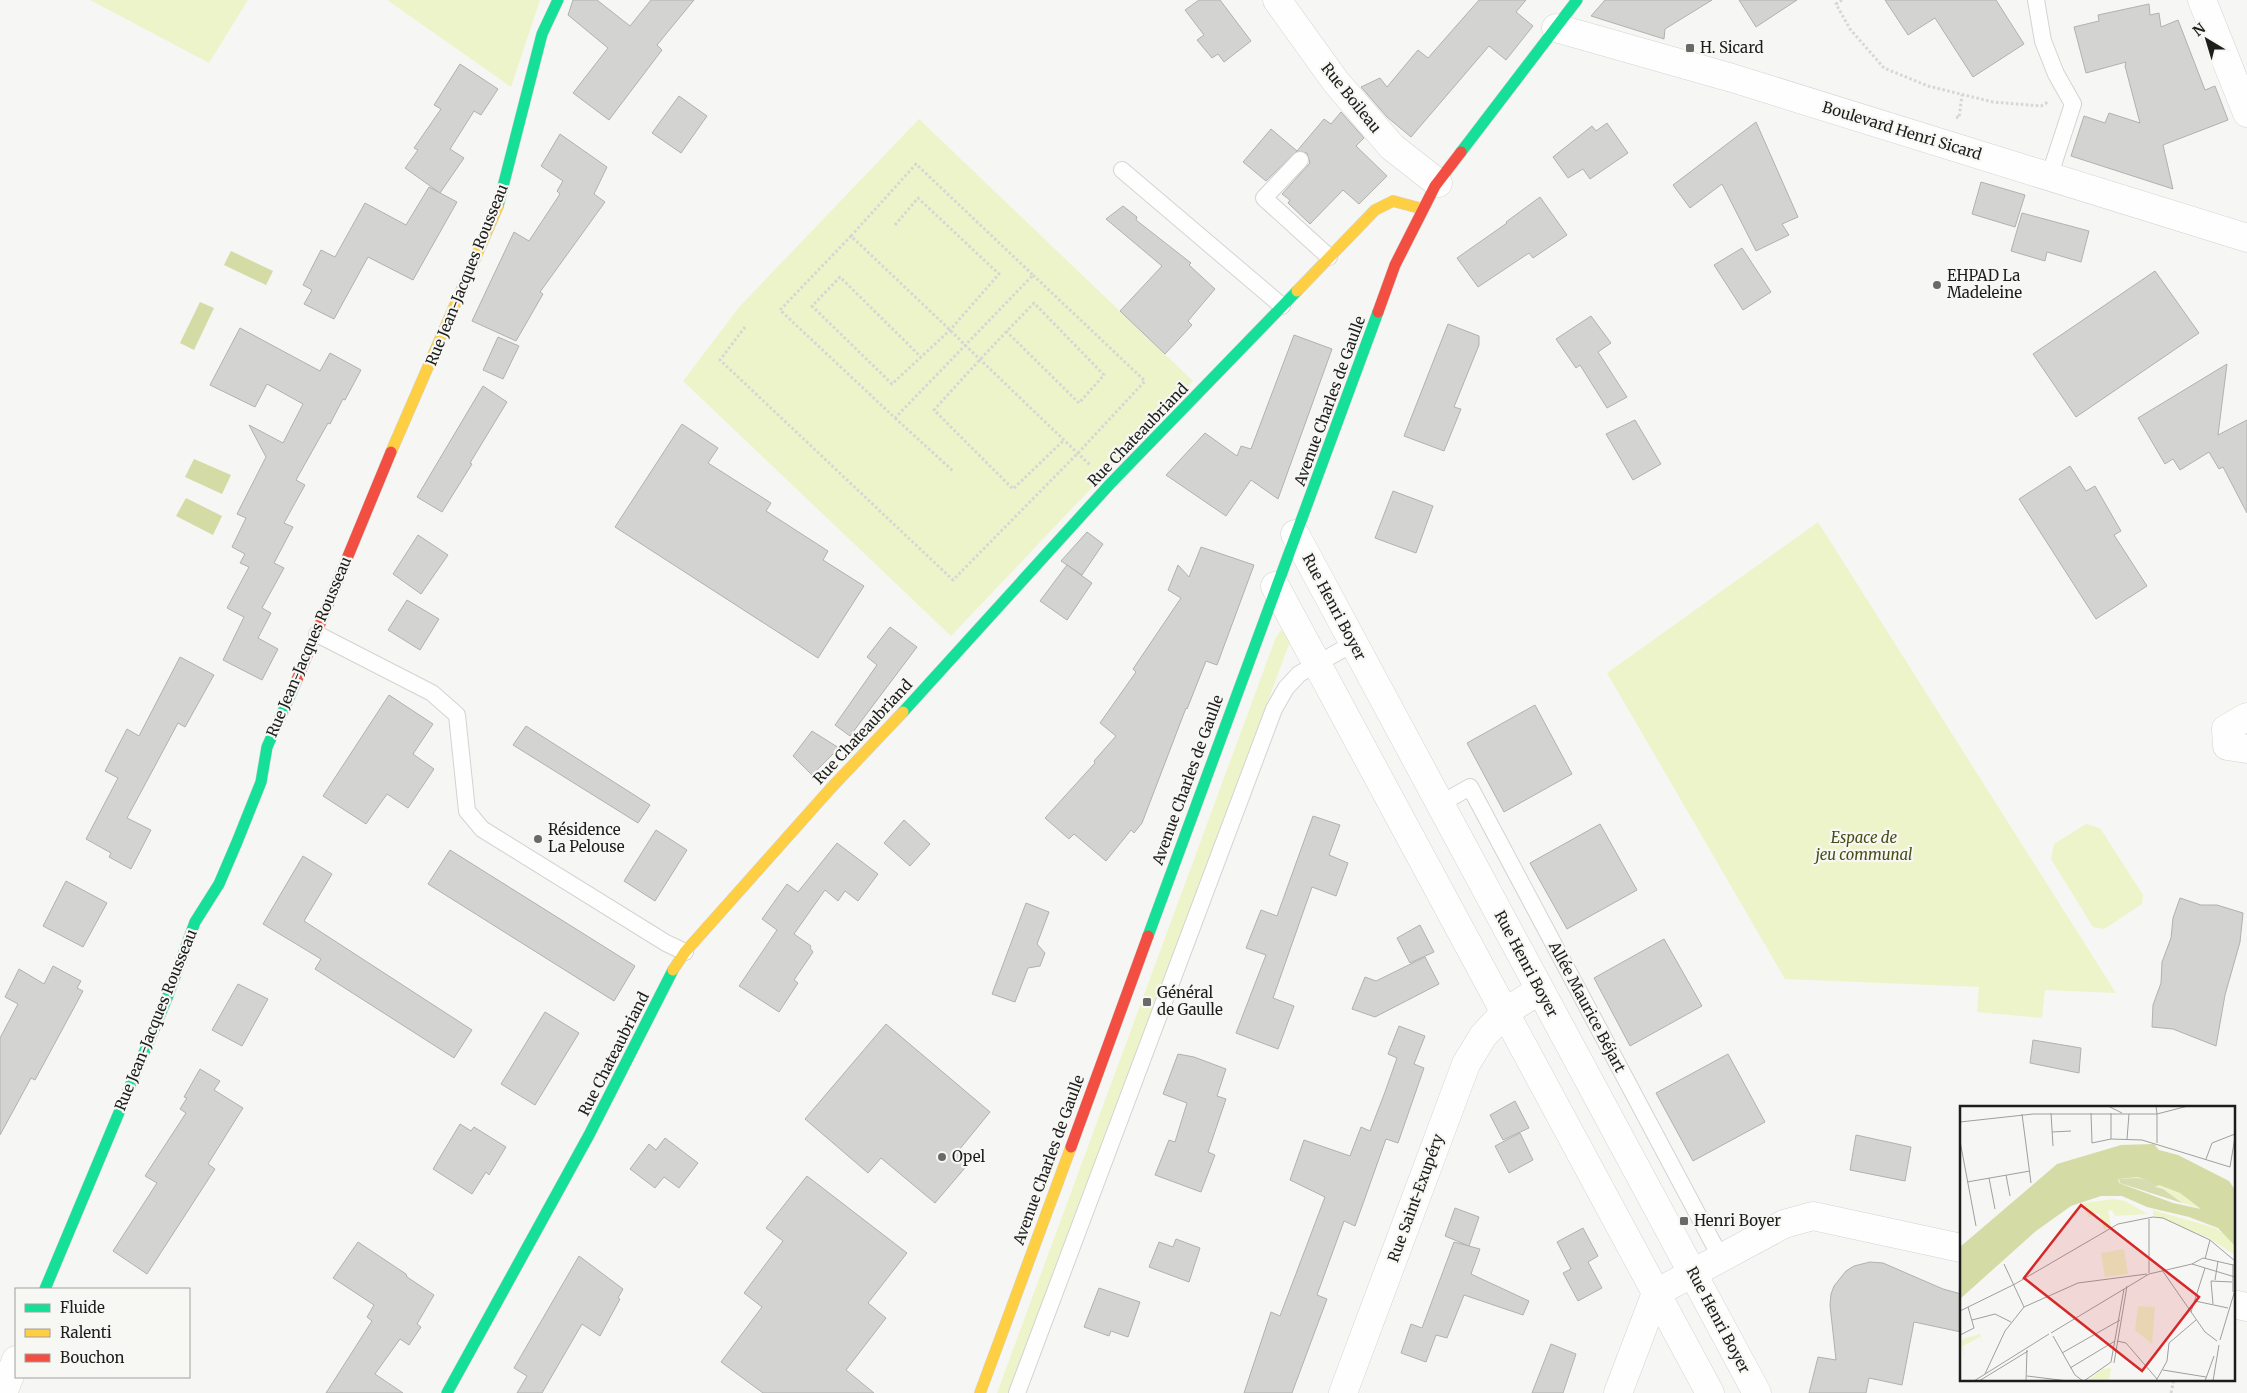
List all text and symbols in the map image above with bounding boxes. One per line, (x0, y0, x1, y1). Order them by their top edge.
north arrow (2182, 15, 2232, 65)
text: N (2189, 19, 2209, 40)
place label: H. Sicard (1700, 38, 1763, 57)
marker: H. Sicard (1684, 42, 1696, 54)
street label: Rue Boileau (1317, 59, 1385, 137)
street label: Boulevard Henri Sicard (1820, 97, 1984, 164)
street label: Rue Jean-Jacques Rousseau (421, 181, 512, 368)
place label: EHPAD La Madeleine (1947, 266, 2022, 302)
marker: EHPAD La Madeleine (1931, 279, 1943, 291)
street label: Avenue Charles de Gaulle (1290, 313, 1369, 489)
street label: Rue Chateaubriand (1083, 379, 1192, 490)
street label: Rue Henri Boyer (1298, 550, 1371, 663)
street label: Rue Jean-Jacques Rousseau (262, 554, 355, 740)
street label: Rue Chateaubriand (809, 675, 916, 788)
street label: Avenue Charles de Gaulle (1148, 692, 1227, 868)
place label: Résidence La Pelouse (548, 820, 625, 856)
park label: Espace de jeu communal (1813, 828, 1913, 864)
marker: Résidence La Pelouse (532, 833, 544, 845)
street label: Rue Henri Boyer (1490, 907, 1563, 1020)
street label: Rue Jean-Jacques Rousseau (110, 926, 201, 1113)
street label: Allée Maurice Béjart (1544, 937, 1630, 1076)
place label: Général de Gaulle (1157, 983, 1223, 1019)
street label: Rue Chateaubriand (574, 989, 653, 1119)
marker: Général de Gaulle (1141, 996, 1153, 1008)
street label: Avenue Charles de Gaulle (1009, 1072, 1088, 1248)
inset map (1960, 1106, 2234, 1380)
street label: Rue Saint-Exupéry (1384, 1131, 1448, 1265)
place label: Opel (952, 1147, 985, 1166)
marker: Opel (936, 1151, 948, 1163)
place label: Henri Boyer (1694, 1211, 1781, 1230)
marker: Henri Boyer (1678, 1215, 1690, 1227)
street label: Rue Henri Boyer (1682, 1263, 1755, 1376)
legend (15, 1288, 190, 1378)
text: Fluide (60, 1298, 105, 1317)
text: Ralenti (60, 1323, 112, 1342)
text: Bouchon (60, 1348, 124, 1367)

